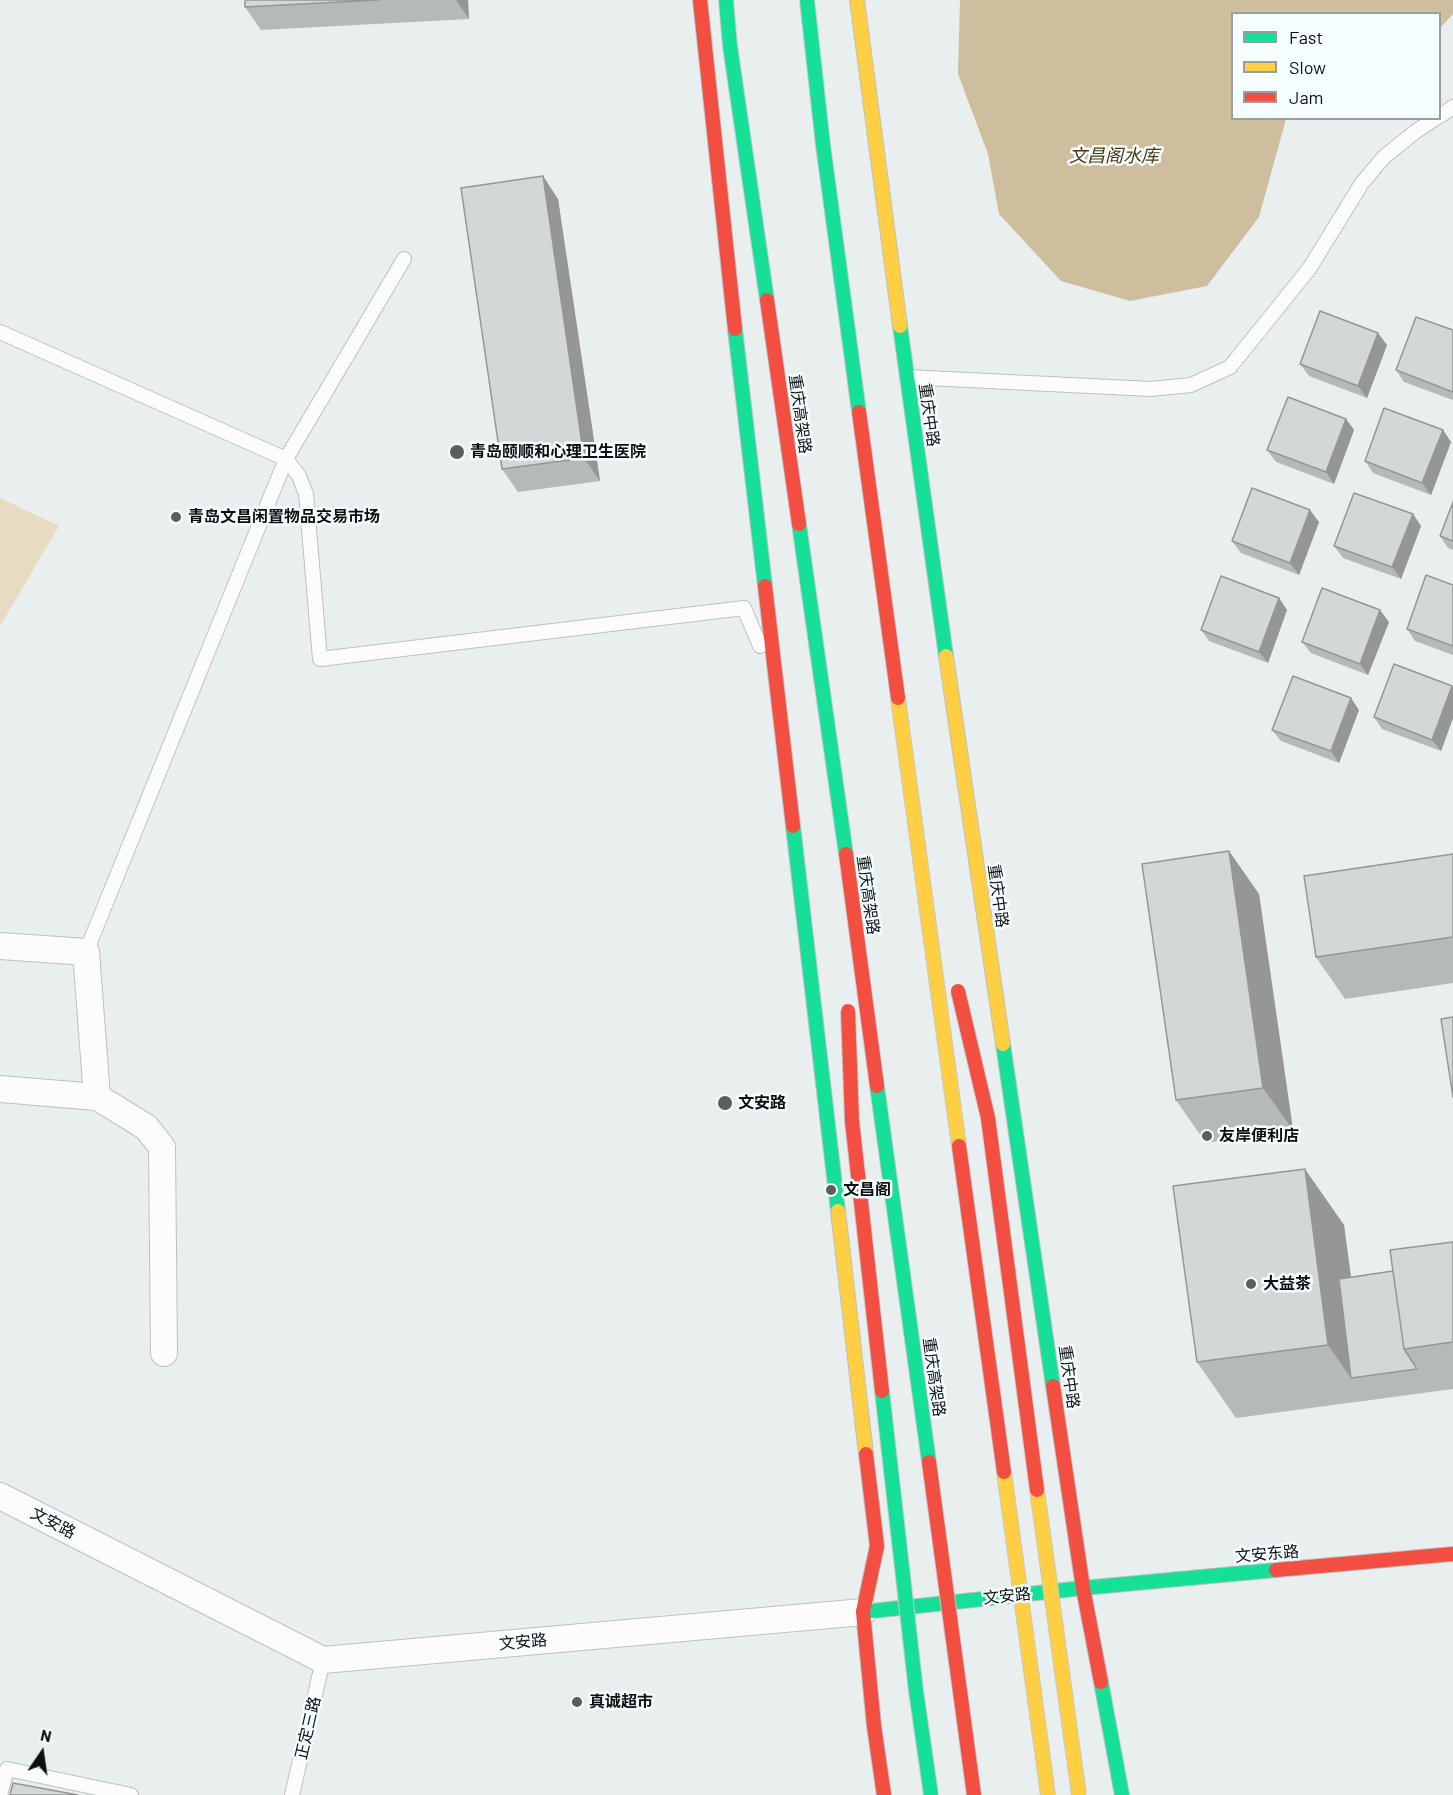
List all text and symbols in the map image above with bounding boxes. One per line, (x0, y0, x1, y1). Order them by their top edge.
legend (1231, 12, 1441, 120)
text: Fast (1289, 26, 1323, 48)
text: Slow (1289, 56, 1326, 78)
text: Jam (1289, 86, 1323, 108)
water label: 文昌阁水库 (1069, 145, 1159, 167)
street label: 重庆高架路 (785, 373, 815, 455)
street label: 重庆中路 (915, 382, 943, 448)
place label: 青岛颐顺和心理卫生医院 (470, 442, 646, 462)
marker: 青岛颐顺和心理卫生医院 (448, 443, 466, 461)
place label: 青岛文昌闲置物品交易市场 (188, 507, 380, 527)
marker: 青岛文昌闲置物品交易市场 (169, 510, 183, 524)
street label: 重庆高架路 (853, 854, 883, 936)
street label: 重庆中路 (984, 863, 1012, 929)
place label: 文安路 (738, 1093, 786, 1113)
marker: 文安路 (716, 1094, 734, 1112)
place label: 友岸便利店 (1219, 1126, 1299, 1146)
marker: 友岸便利店 (1200, 1129, 1214, 1143)
place label: 文昌阁 (843, 1180, 891, 1200)
marker: 文昌阁 (824, 1183, 838, 1197)
place label: 大益茶 (1263, 1274, 1311, 1294)
marker: 大益茶 (1244, 1277, 1258, 1291)
street label: 重庆高架路 (919, 1336, 949, 1418)
street label: 重庆中路 (1055, 1344, 1083, 1410)
street label: 文安路 (27, 1504, 79, 1542)
street label: 文安东路 (1234, 1542, 1300, 1566)
street label: 文安路 (982, 1584, 1032, 1608)
street label: 文安路 (498, 1630, 548, 1654)
place label: 真诚超市 (589, 1692, 653, 1712)
street label: 正定三路 (291, 1695, 325, 1761)
marker: 真诚超市 (570, 1695, 584, 1709)
north arrow (12, 1723, 72, 1783)
text: N (39, 1725, 53, 1745)

